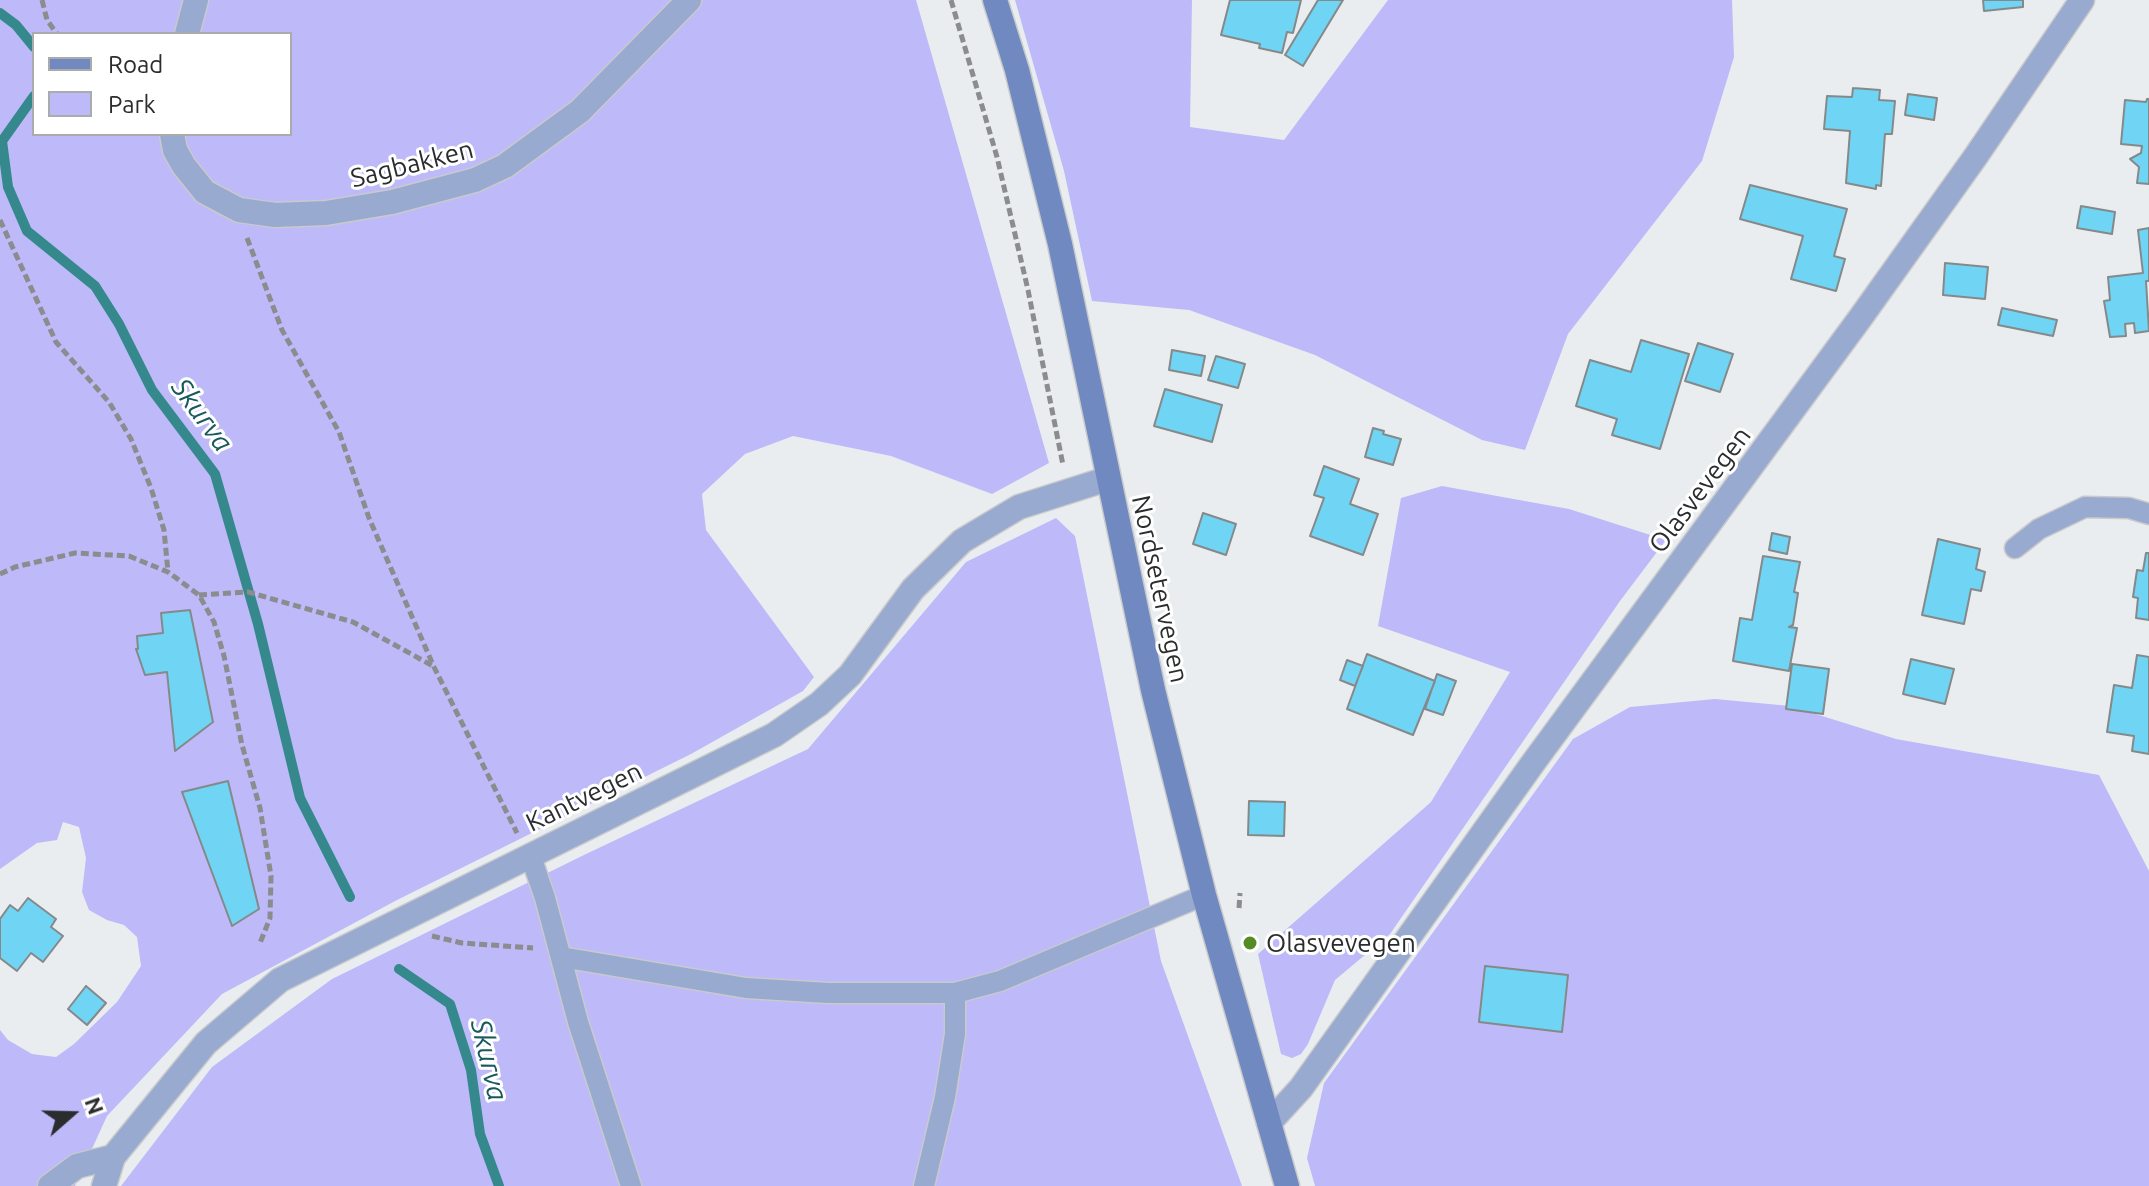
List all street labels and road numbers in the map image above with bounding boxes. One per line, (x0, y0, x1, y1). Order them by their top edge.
street label: Sagbakken (347, 134, 477, 194)
street label: Olasvevegen (1642, 421, 1758, 559)
street label: Nordsetervegen (1125, 493, 1195, 685)
street label: Kantvegen (521, 755, 647, 839)

